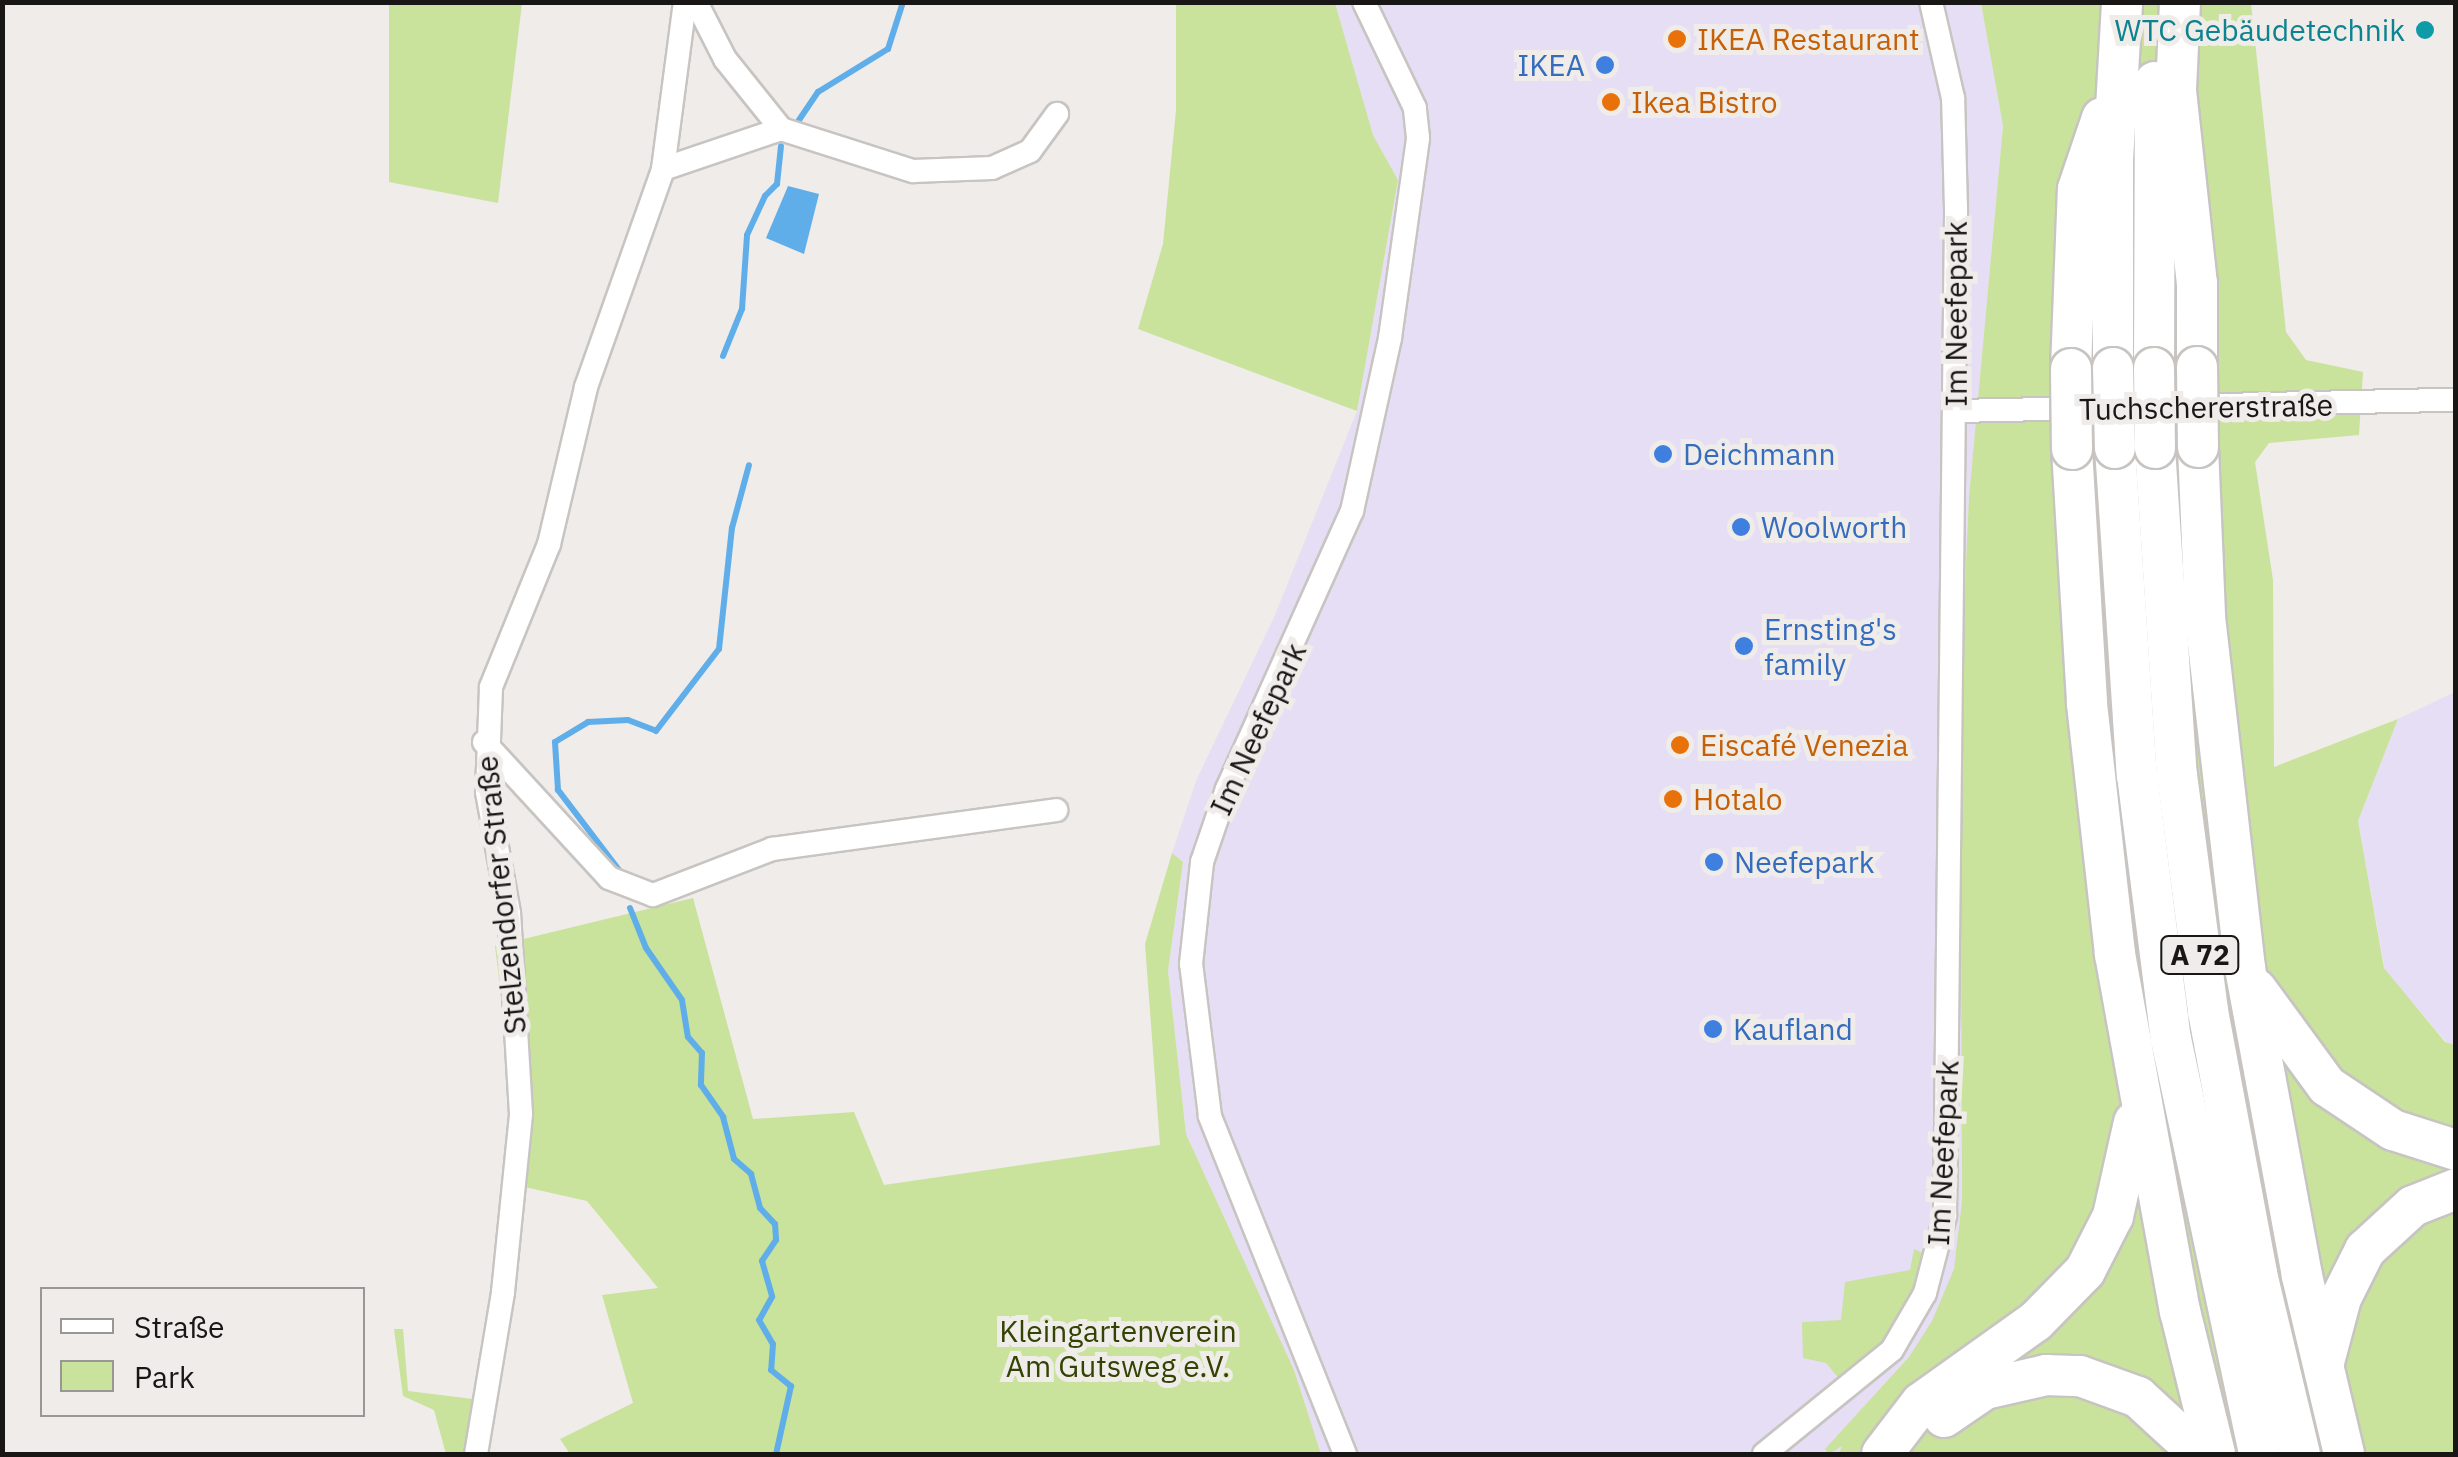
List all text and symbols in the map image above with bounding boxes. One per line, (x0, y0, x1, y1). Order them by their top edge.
place label: WTC Gebäudetechnik (2115, 12, 2405, 48)
marker: WTC Gebäudetechnik (2414, 19, 2436, 41)
place label: IKEA Restaurant (1697, 21, 1920, 57)
marker: IKEA Restaurant (1666, 28, 1688, 50)
place label: IKEA (1517, 47, 1585, 83)
marker: IKEA (1594, 54, 1616, 76)
place label: Ikea Bistro (1631, 84, 1778, 120)
marker: Ikea Bistro (1600, 91, 1622, 113)
street label: Im Neefepark (1938, 221, 1974, 407)
street label: Tuchschererstraße (2079, 387, 2333, 427)
place label: Deichmann (1683, 436, 1836, 472)
marker: Deichmann (1652, 443, 1674, 465)
place label: Woolworth (1761, 509, 1907, 545)
marker: Woolworth (1730, 516, 1752, 538)
place label: Ernsting's family (1764, 611, 1897, 682)
marker: Ernsting's family (1733, 635, 1755, 657)
street label: Im Neefepark (1202, 637, 1314, 821)
place label: Eiscafé Venezia (1700, 727, 1908, 763)
marker: Eiscafé Venezia (1669, 734, 1691, 756)
street label: Stelzendorfer Straße (468, 754, 534, 1036)
place label: Hotalo (1693, 781, 1783, 817)
marker: Hotalo (1662, 788, 1684, 810)
place label: Neefepark (1734, 844, 1874, 880)
marker: Neefepark (1703, 851, 1725, 873)
road number: A 72 (2160, 932, 2240, 978)
place label: Kaufland (1733, 1011, 1853, 1047)
marker: Kaufland (1702, 1018, 1724, 1040)
street label: Im Neefepark (1920, 1059, 1966, 1247)
legend (40, 1287, 365, 1417)
text: Straße (134, 1307, 225, 1346)
park label: Kleingartenverein Am Gutsweg e.V. (999, 1313, 1237, 1384)
text: Park (134, 1357, 195, 1396)

